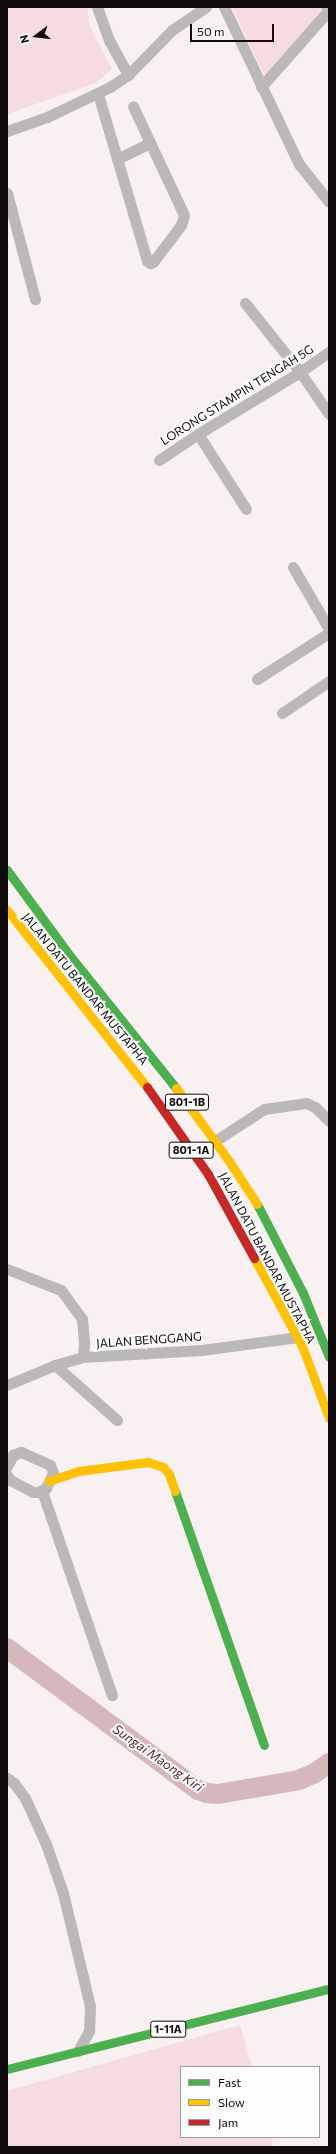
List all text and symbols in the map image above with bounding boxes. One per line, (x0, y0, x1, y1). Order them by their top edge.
north arrow (16, 16, 56, 56)
scale bar (192, 16, 276, 42)
text: 50 m (197, 24, 225, 38)
text: N (17, 34, 31, 45)
street label: LORONG STAMPIN TENGAH 5G (158, 342, 316, 448)
street label: JALAN DATU BANDAR MUSTAPHA (19, 910, 151, 1068)
road number: 801-1B (164, 1093, 210, 1111)
road number: 801-1A (168, 1141, 214, 1159)
street label: JALAN DATU BANDAR MUSTAPHA (216, 1170, 318, 1346)
street label: JALAN BENGGANG (96, 1329, 202, 1351)
water label: Sungai Maong Kiri (110, 1721, 206, 1795)
road number: 1-11A (150, 2020, 186, 2038)
legend (180, 2066, 320, 2138)
text: Fast (218, 2075, 241, 2089)
text: Slow (218, 2095, 245, 2109)
text: Jam (218, 2115, 238, 2129)

